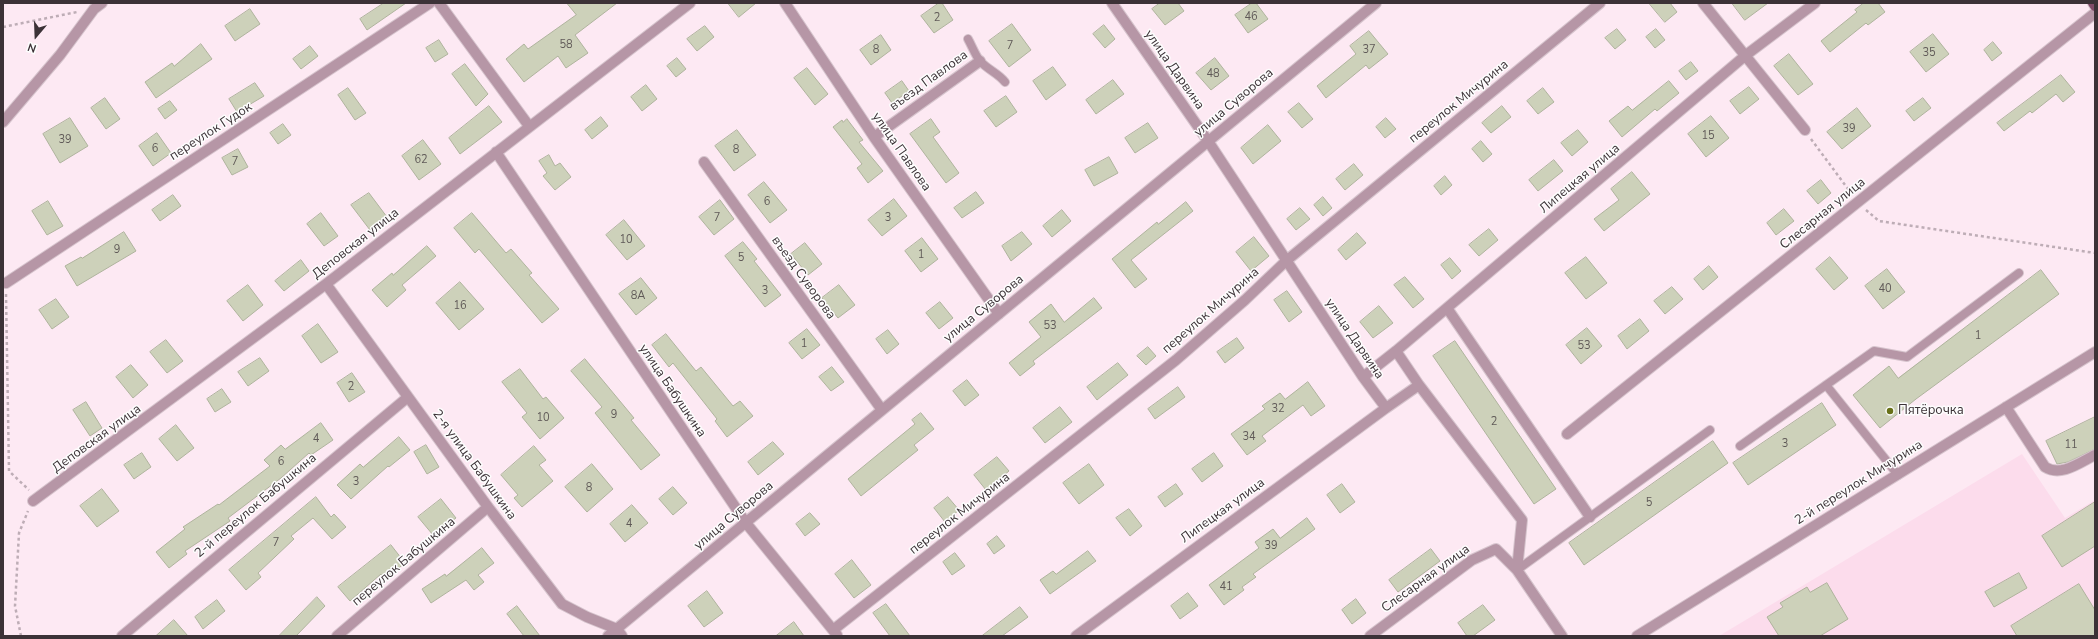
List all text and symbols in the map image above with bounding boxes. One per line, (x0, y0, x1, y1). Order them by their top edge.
house number: 46 (1244, 10, 1258, 24)
house number: 2 (934, 11, 940, 25)
north arrow (16, 16, 56, 56)
street label: улица Дарвина (1141, 27, 1207, 113)
house number: 58 (559, 38, 573, 52)
text: N (26, 39, 38, 56)
house number: 7 (1007, 39, 1013, 53)
house number: 8 (873, 43, 879, 57)
house number: 37 (1362, 43, 1376, 57)
house number: 35 (1922, 46, 1936, 60)
street label: въезд Павлова (887, 47, 971, 115)
street label: переулок Мичурина (1406, 57, 1512, 147)
street label: улица Суворова (1191, 65, 1277, 141)
house number: 48 (1206, 67, 1220, 81)
street label: переулок Гудок (167, 100, 255, 164)
street label: улица Павлова (868, 110, 934, 194)
house number: 39 (1842, 122, 1856, 136)
house number: 15 (1701, 129, 1715, 143)
house number: 39 (58, 133, 72, 147)
street label: Липецкая улица (1537, 141, 1623, 217)
house number: 6 (152, 142, 158, 156)
house number: 8 (733, 143, 739, 157)
house number: 62 (414, 153, 428, 167)
house number: 7 (232, 155, 238, 169)
street label: Слесарная улица (1777, 175, 1869, 253)
house number: 6 (764, 195, 770, 209)
street label: Деповская улица (310, 205, 402, 283)
house number: 7 (714, 211, 720, 225)
house number: 3 (885, 211, 891, 225)
house number: 10 (619, 233, 633, 247)
street label: въезд Суворова (768, 233, 838, 323)
house number: 9 (114, 243, 120, 257)
house number: 1 (918, 248, 924, 262)
house number: 5 (738, 251, 744, 265)
street label: переулок Мичурина (1159, 265, 1263, 357)
street label: улица Суворова (941, 272, 1027, 346)
house number: 40 (1878, 282, 1892, 296)
house number: 3 (762, 284, 768, 298)
house number: 8A (631, 289, 645, 303)
street label: улица Дарвина (1321, 296, 1387, 382)
house number: 16 (453, 299, 467, 313)
house number: 53 (1043, 319, 1057, 333)
house number: 1 (1975, 329, 1981, 343)
house number: 1 (801, 337, 807, 351)
house number: 53 (1577, 339, 1591, 353)
street label: улица Бабушкина (635, 342, 709, 440)
house number: 2 (348, 380, 354, 394)
street label: Деповская улица (50, 402, 144, 476)
house number: 32 (1271, 402, 1285, 416)
place label: Пятёрочка (1898, 403, 1964, 419)
marker: Пятёрочка (1885, 406, 1895, 416)
street label: 2-я улица Бабушкина (429, 407, 519, 523)
house number: 9 (611, 408, 617, 422)
house number: 10 (536, 411, 550, 425)
house number: 2 (1491, 415, 1497, 429)
house number: 34 (1242, 430, 1256, 444)
house number: 4 (313, 432, 319, 446)
house number: 3 (1782, 437, 1788, 451)
street label: 2-й переулок Мичурина (1792, 437, 1926, 529)
house number: 11 (2064, 438, 2078, 452)
street label: 2-й переулок Бабушкина (192, 450, 320, 562)
house number: 6 (278, 455, 284, 469)
street label: переулок Мичурина (907, 470, 1013, 558)
house number: 3 (353, 475, 359, 489)
street label: Липецкая улица (1178, 475, 1268, 547)
street label: улица Суворова (691, 478, 777, 554)
house number: 8 (586, 481, 592, 495)
house number: 5 (1646, 496, 1652, 510)
street label: переулок Бабушкина (349, 514, 459, 610)
house number: 4 (626, 517, 632, 531)
house number: 7 (273, 536, 279, 550)
house number: 39 (1264, 539, 1278, 553)
street label: Слесарная улица (1379, 542, 1473, 616)
house number: 41 (1219, 580, 1233, 594)

